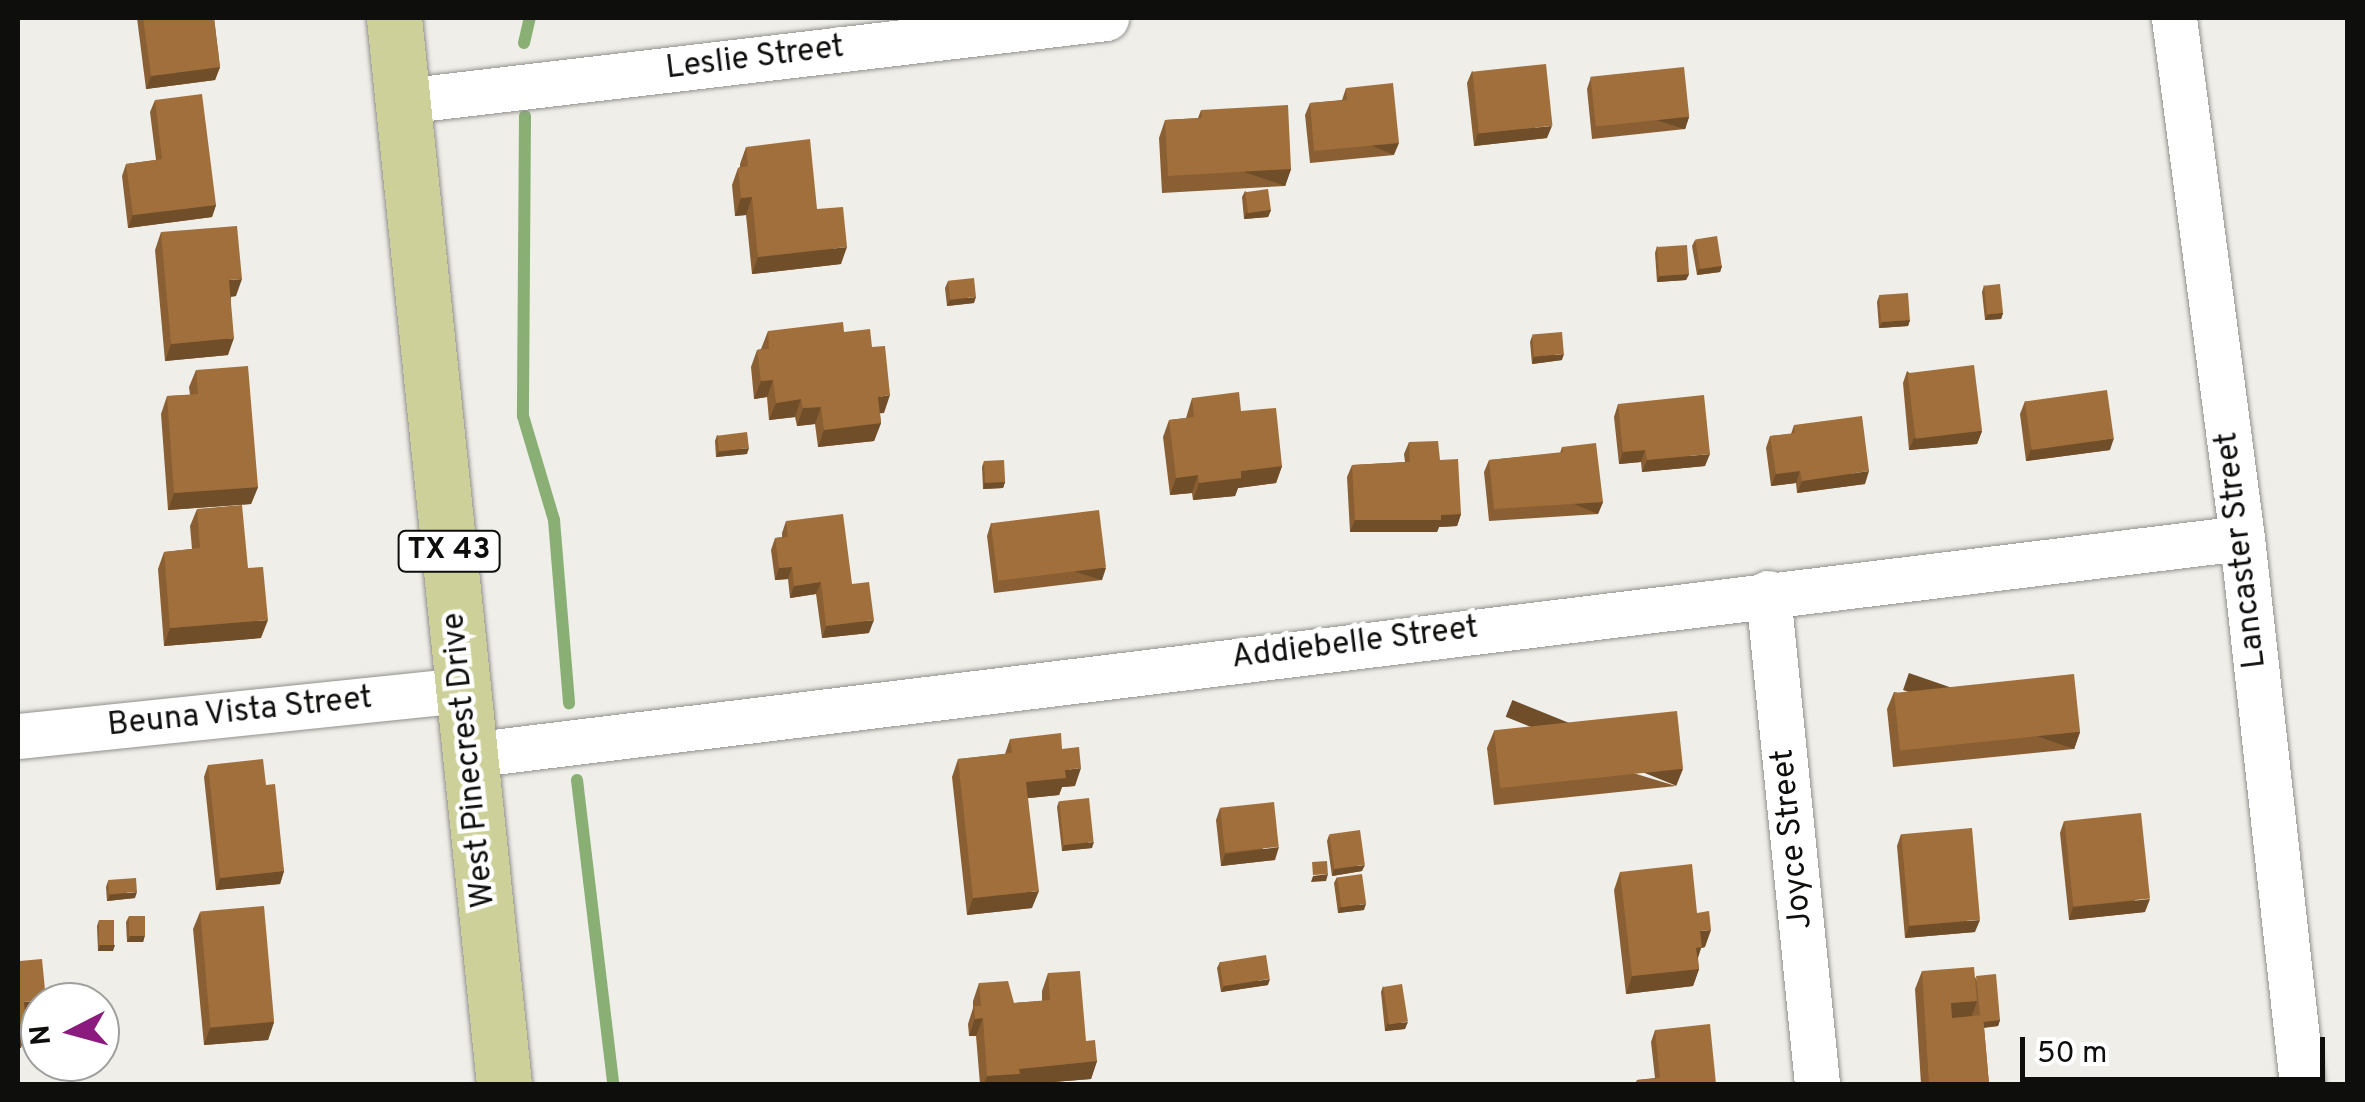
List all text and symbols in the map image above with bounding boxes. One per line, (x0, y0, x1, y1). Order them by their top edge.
street label: Leslie Street (664, 29, 846, 89)
street label: Lancaster Street (2208, 429, 2276, 671)
road number: TX 43 (396, 526, 502, 576)
street label: West Pinecrest Drive (435, 610, 505, 910)
street label: Addiebelle Street (1230, 610, 1480, 678)
street label: Beuna Vista Street (105, 680, 375, 746)
street label: Joyce Street (1764, 747, 1822, 931)
north arrow (20, 982, 120, 1082)
scale bar (2025, 1017, 2330, 1079)
text: N (23, 1023, 61, 1047)
text: 50 m (2037, 1036, 2107, 1073)

